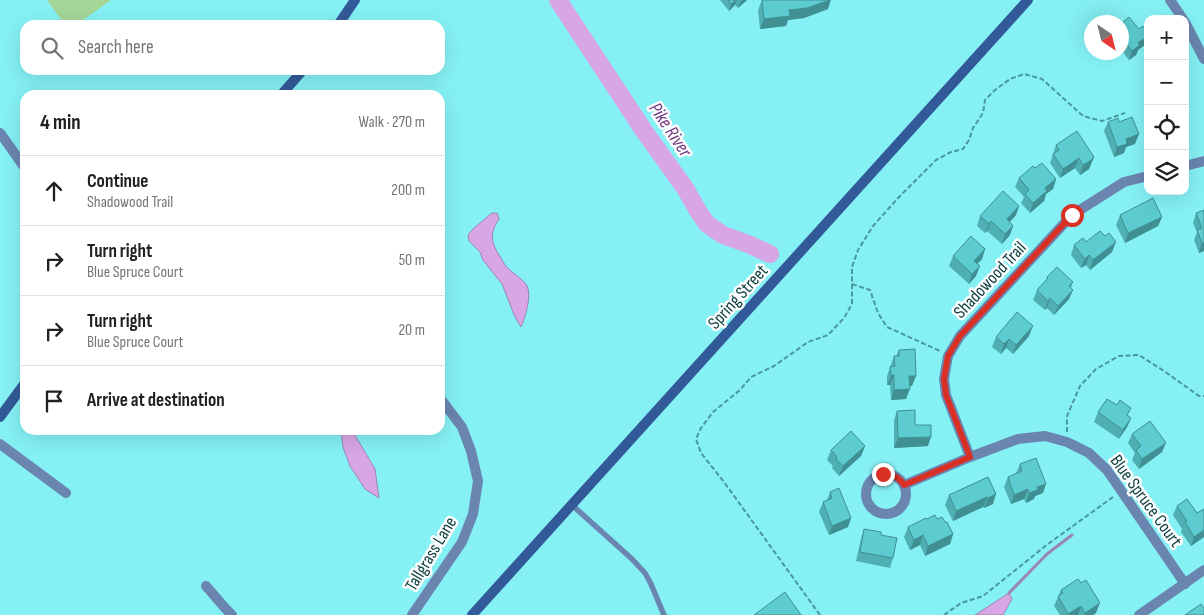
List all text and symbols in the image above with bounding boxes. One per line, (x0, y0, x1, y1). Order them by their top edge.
north arrow (1084, 15, 1129, 60)
map controls (1144, 15, 1189, 195)
button: + (1144, 15, 1189, 60)
search box (20, 20, 445, 75)
icon: search (38, 34, 66, 62)
text: Search here (78, 36, 154, 59)
button: − (1144, 60, 1189, 105)
water label: Pike River (644, 99, 697, 162)
button: locate (1144, 105, 1189, 150)
text: 4 min (40, 110, 81, 135)
text: Walk · 270 m (359, 113, 425, 132)
button: layers (1144, 150, 1189, 195)
text: Continue (87, 170, 148, 193)
icon: ahead (40, 177, 68, 205)
text: 200 m (391, 181, 425, 200)
text: Shadowood Trail (87, 193, 173, 212)
route start (1061, 204, 1084, 227)
street label: Shadowood Trail (949, 237, 1031, 323)
text: Turn right (87, 240, 152, 263)
icon: right (40, 247, 68, 275)
text: 50 m (399, 251, 425, 270)
street label: Spring Street (704, 260, 773, 334)
text: Blue Spruce Court (87, 263, 183, 282)
text: Turn right (87, 310, 152, 333)
icon: right (40, 317, 68, 345)
text: 20 m (398, 321, 425, 340)
text: Blue Spruce Court (87, 333, 183, 352)
icon: arrive (40, 387, 68, 415)
text: Arrive at destination (87, 389, 225, 412)
street label: Blue Spruce Court (1106, 451, 1187, 551)
route end (872, 463, 895, 486)
street label: Tallgrass Lane (401, 513, 461, 595)

